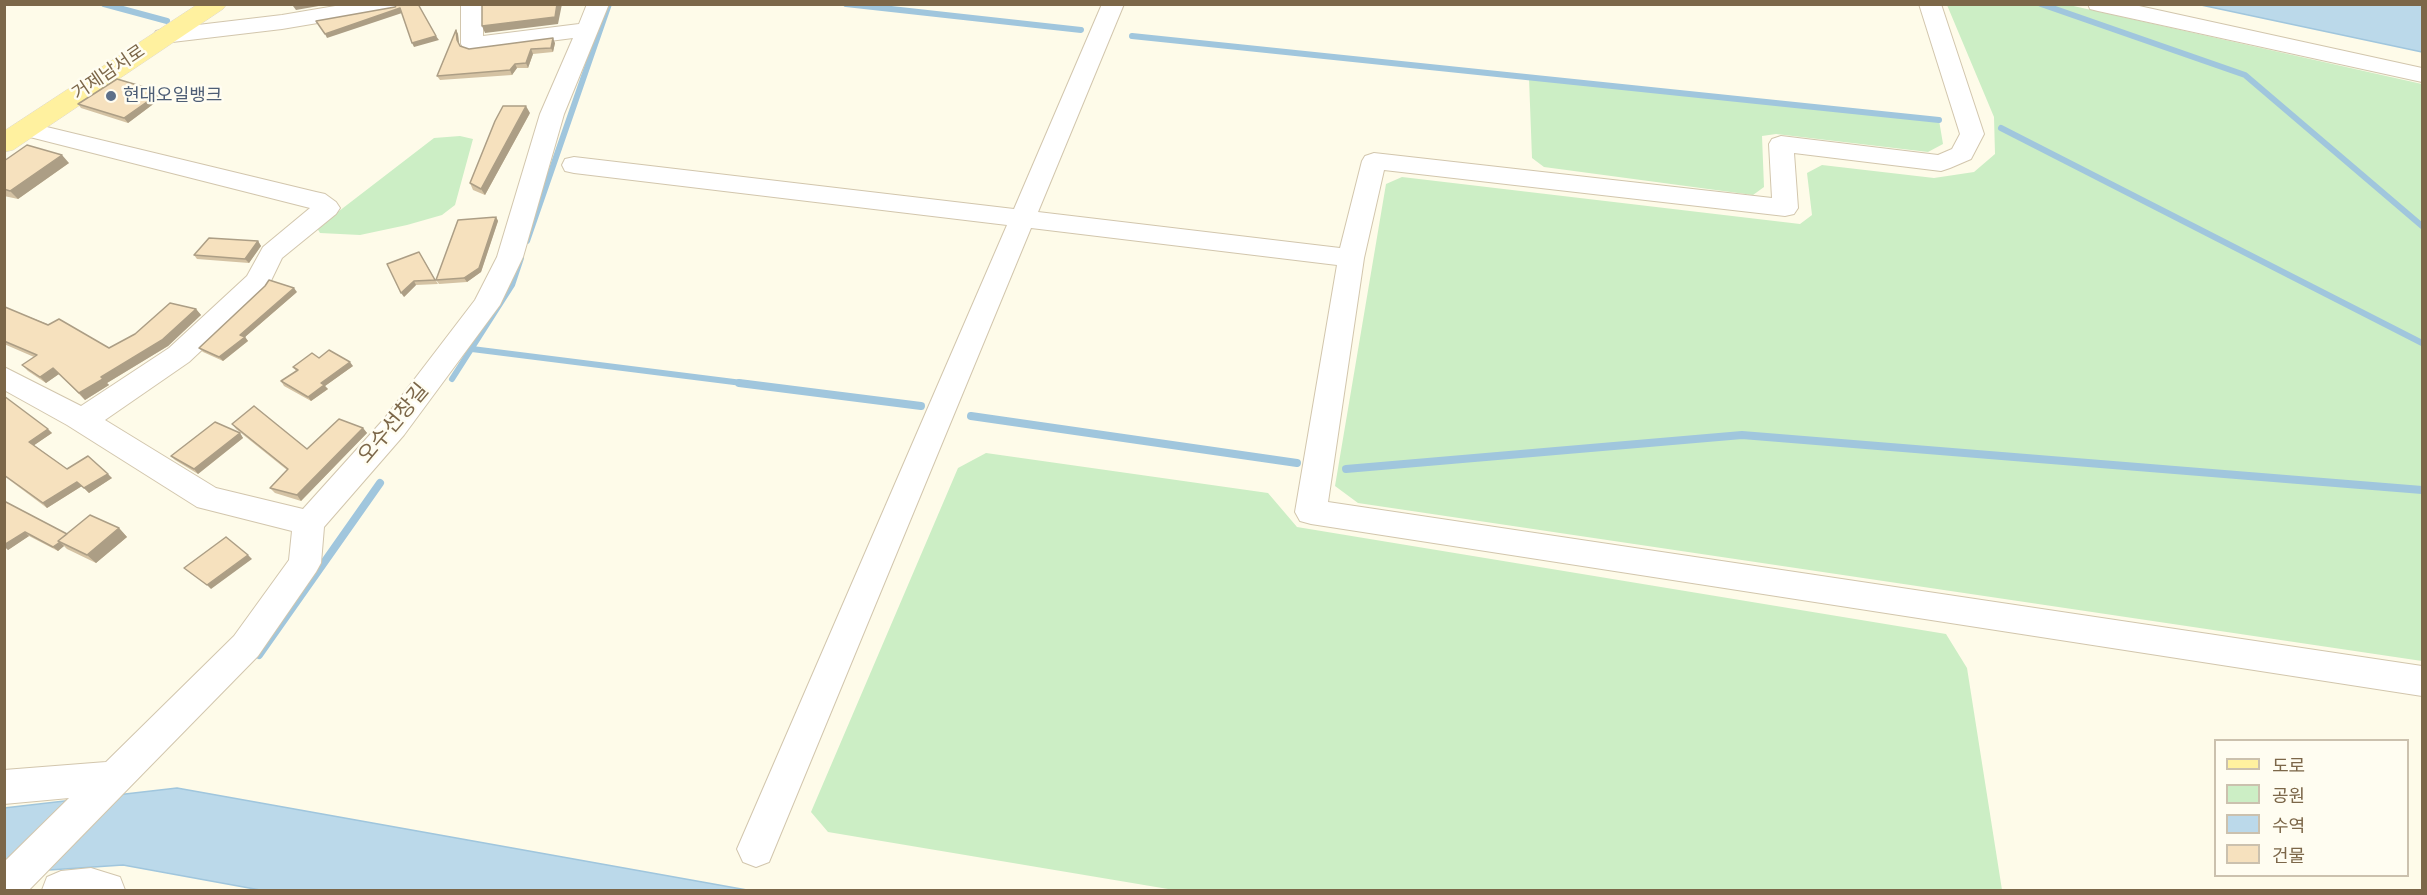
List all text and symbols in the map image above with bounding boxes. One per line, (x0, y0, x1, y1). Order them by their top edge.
street label: 거제남서로 (69, 41, 149, 105)
place label: 현대오일뱅크 (123, 85, 222, 107)
marker: 현대오일뱅크 (104, 89, 118, 103)
street label: 오수선창길 (353, 379, 435, 469)
legend (2214, 739, 2409, 877)
text: 도로 (2272, 755, 2305, 777)
text: 공원 (2272, 785, 2305, 807)
text: 수역 (2272, 815, 2305, 837)
text: 건물 (2272, 845, 2305, 867)

